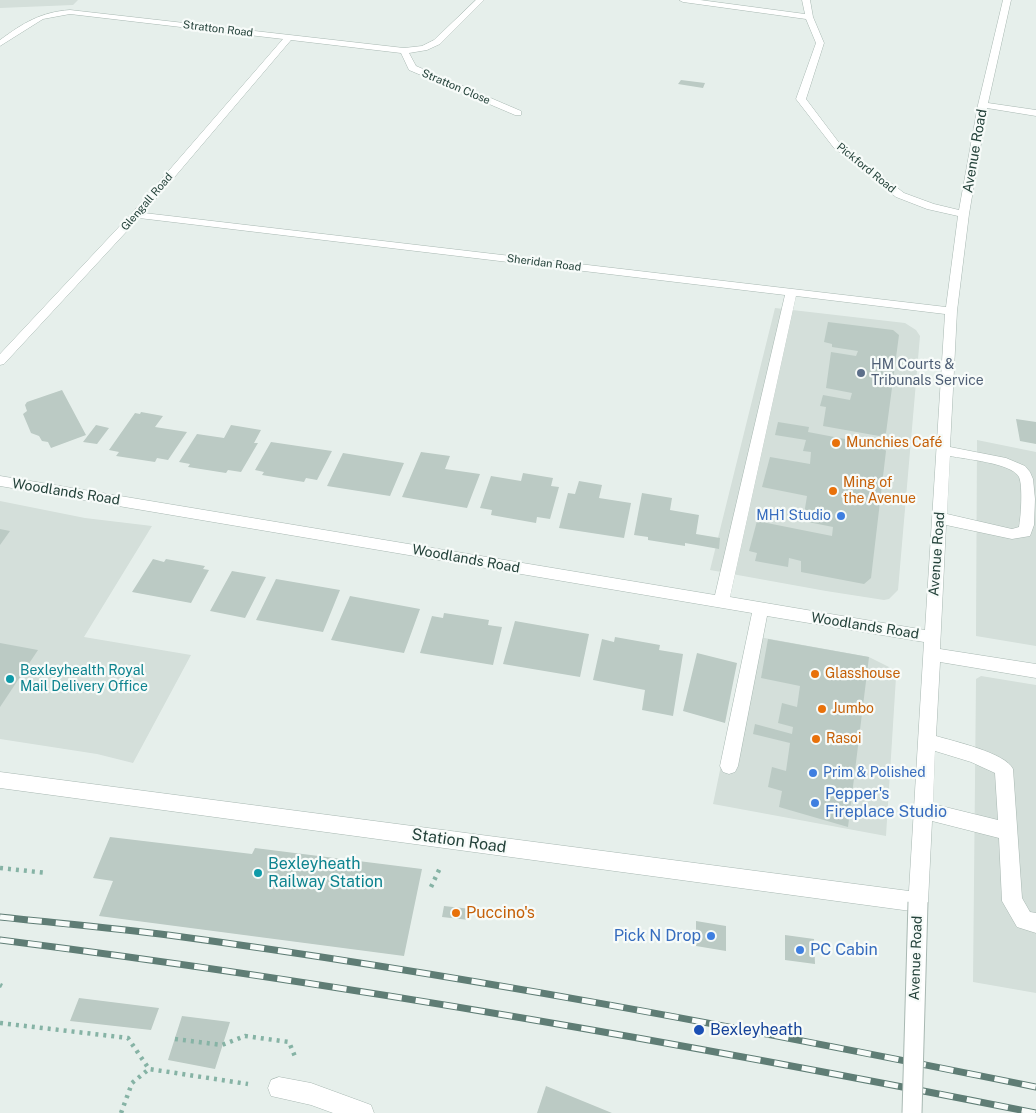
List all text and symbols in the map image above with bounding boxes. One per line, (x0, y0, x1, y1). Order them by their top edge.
street label: Stratton Road (182, 18, 254, 40)
street label: Stratton Close (420, 67, 492, 107)
street label: Avenue Road (959, 108, 991, 194)
street label: Pickford Road (834, 140, 898, 196)
street label: Glengall Road (119, 171, 175, 233)
street label: Sheridan Road (506, 252, 582, 274)
place label: HM Courts & Tribunals Service (871, 357, 984, 390)
marker: HM Courts & Tribunals Service (855, 367, 867, 379)
place label: Munchies Café (846, 435, 943, 451)
marker: Munchies Café (830, 437, 842, 449)
street label: Woodlands Road (11, 475, 121, 509)
place label: Ming of the Avenue (843, 475, 916, 508)
marker: Ming of the Avenue (827, 485, 839, 497)
place label: MH1 Studio (756, 508, 831, 524)
marker: MH1 Studio (835, 510, 847, 522)
street label: Avenue Road (926, 511, 948, 597)
street label: Woodlands Road (411, 541, 521, 577)
street label: Woodlands Road (810, 609, 920, 643)
place label: Bexleyhealth Royal Mail Delivery Office (20, 663, 148, 696)
place label: Glasshouse (825, 666, 900, 682)
marker: Glasshouse (809, 668, 821, 680)
marker: Bexleyhealth Royal Mail Delivery Office (4, 673, 16, 685)
place label: Jumbo (832, 701, 874, 717)
marker: Jumbo (816, 703, 828, 715)
place label: Rasoi (826, 731, 861, 747)
marker: Rasoi (810, 733, 822, 745)
place label: Prim & Polished (823, 765, 926, 781)
marker: Prim & Polished (807, 767, 819, 779)
place label: Pepper's Fireplace Studio (825, 784, 947, 822)
marker: Pepper's Fireplace Studio (809, 797, 821, 809)
street label: Station Road (410, 825, 508, 857)
place label: Bexleyheath Railway Station (268, 854, 383, 892)
marker: Bexleyheath Railway Station (252, 867, 264, 879)
place label: Puccino's (466, 903, 535, 923)
marker: Puccino's (450, 907, 462, 919)
street label: Avenue Road (906, 915, 926, 1001)
place label: Pick N Drop (614, 926, 701, 946)
marker: Pick N Drop (705, 930, 717, 942)
place label: PC Cabin (810, 940, 878, 960)
marker: PC Cabin (794, 944, 806, 956)
place label: Bexleyheath (710, 1020, 802, 1040)
marker: Bexleyheath (692, 1023, 706, 1037)

